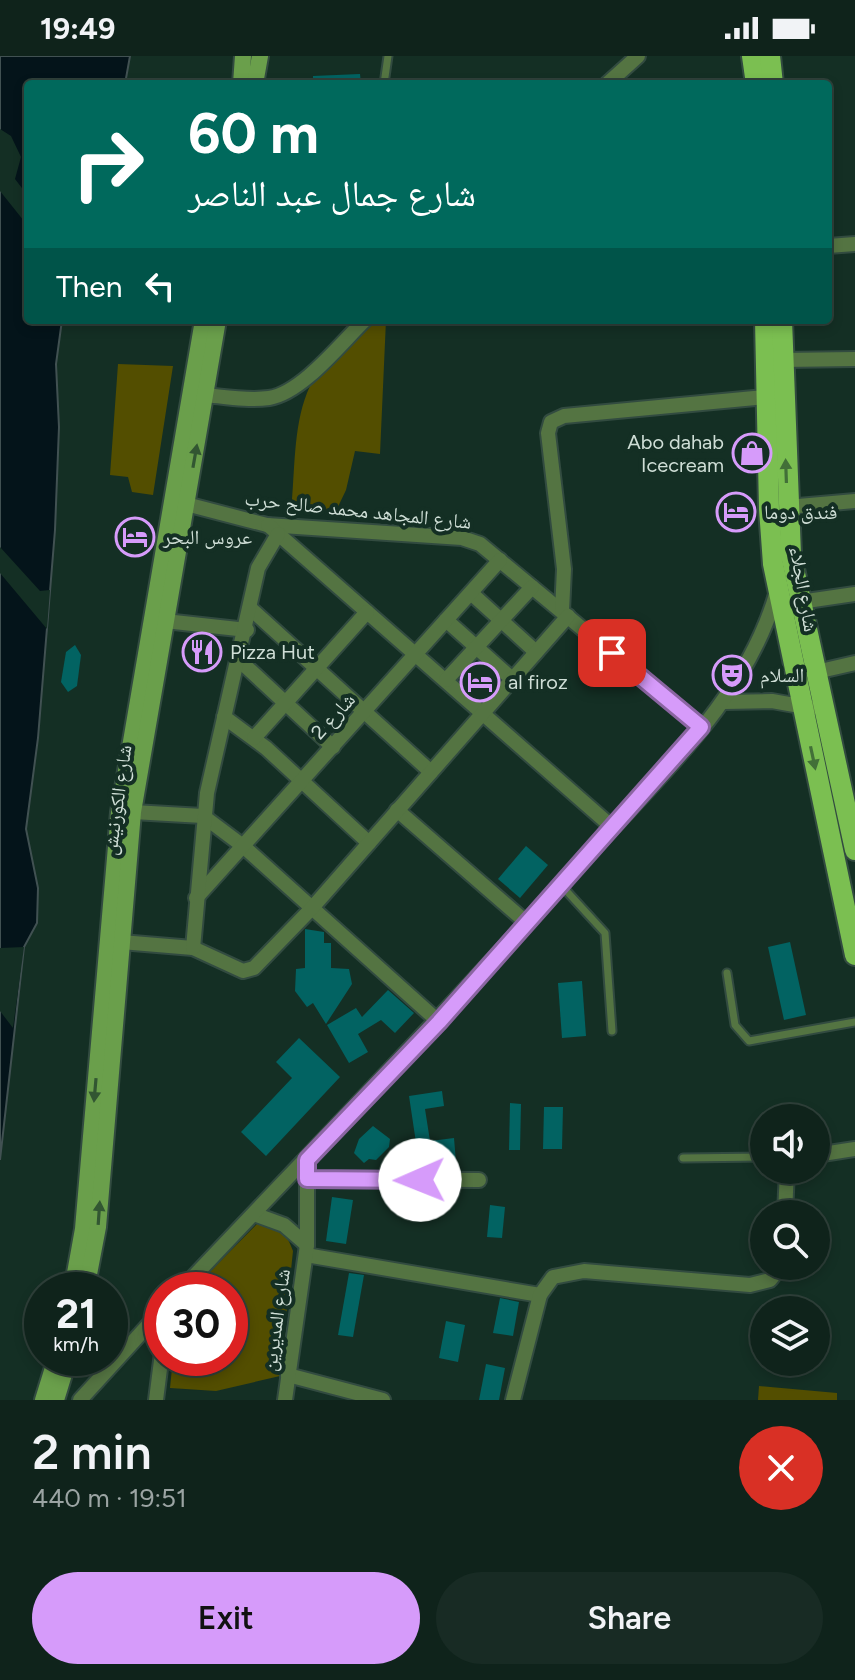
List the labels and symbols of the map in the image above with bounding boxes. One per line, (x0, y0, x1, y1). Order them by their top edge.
place label: Abo dahab Icecream (627, 430, 724, 477)
shop icon: Abo dahab Icecream (731, 432, 773, 474)
one-way arrow (190, 443, 202, 468)
one-way arrow (779, 458, 792, 483)
street label: شارع المجاهد محمد صالح حرب (243, 486, 473, 535)
hotel icon: فندق دوما (715, 491, 757, 533)
place label: فندق دوما (764, 500, 837, 524)
hotel icon: عروس البحر (114, 516, 156, 558)
place label: عروس البحر (162, 525, 252, 549)
street label: شارع الجلاء (784, 544, 823, 634)
pin (578, 619, 646, 687)
restaurant icon: Pizza Hut (181, 631, 223, 673)
place label: Pizza Hut (230, 640, 315, 664)
theatre icon: السلام (711, 654, 753, 696)
hotel icon: al firoz (459, 661, 501, 703)
place label: السلام (760, 663, 804, 689)
place label: al firoz (508, 670, 568, 694)
street label: شارع 2 (306, 688, 361, 745)
street label: شارع الكورنيش (97, 743, 138, 857)
one-way arrow (807, 745, 820, 770)
one-way arrow (88, 1078, 101, 1103)
position arrow (378, 1138, 462, 1222)
one-way arrow (93, 1200, 106, 1225)
street label: شارع المديرين (257, 1267, 296, 1373)
speed limit sign: 30 (144, 1272, 248, 1376)

